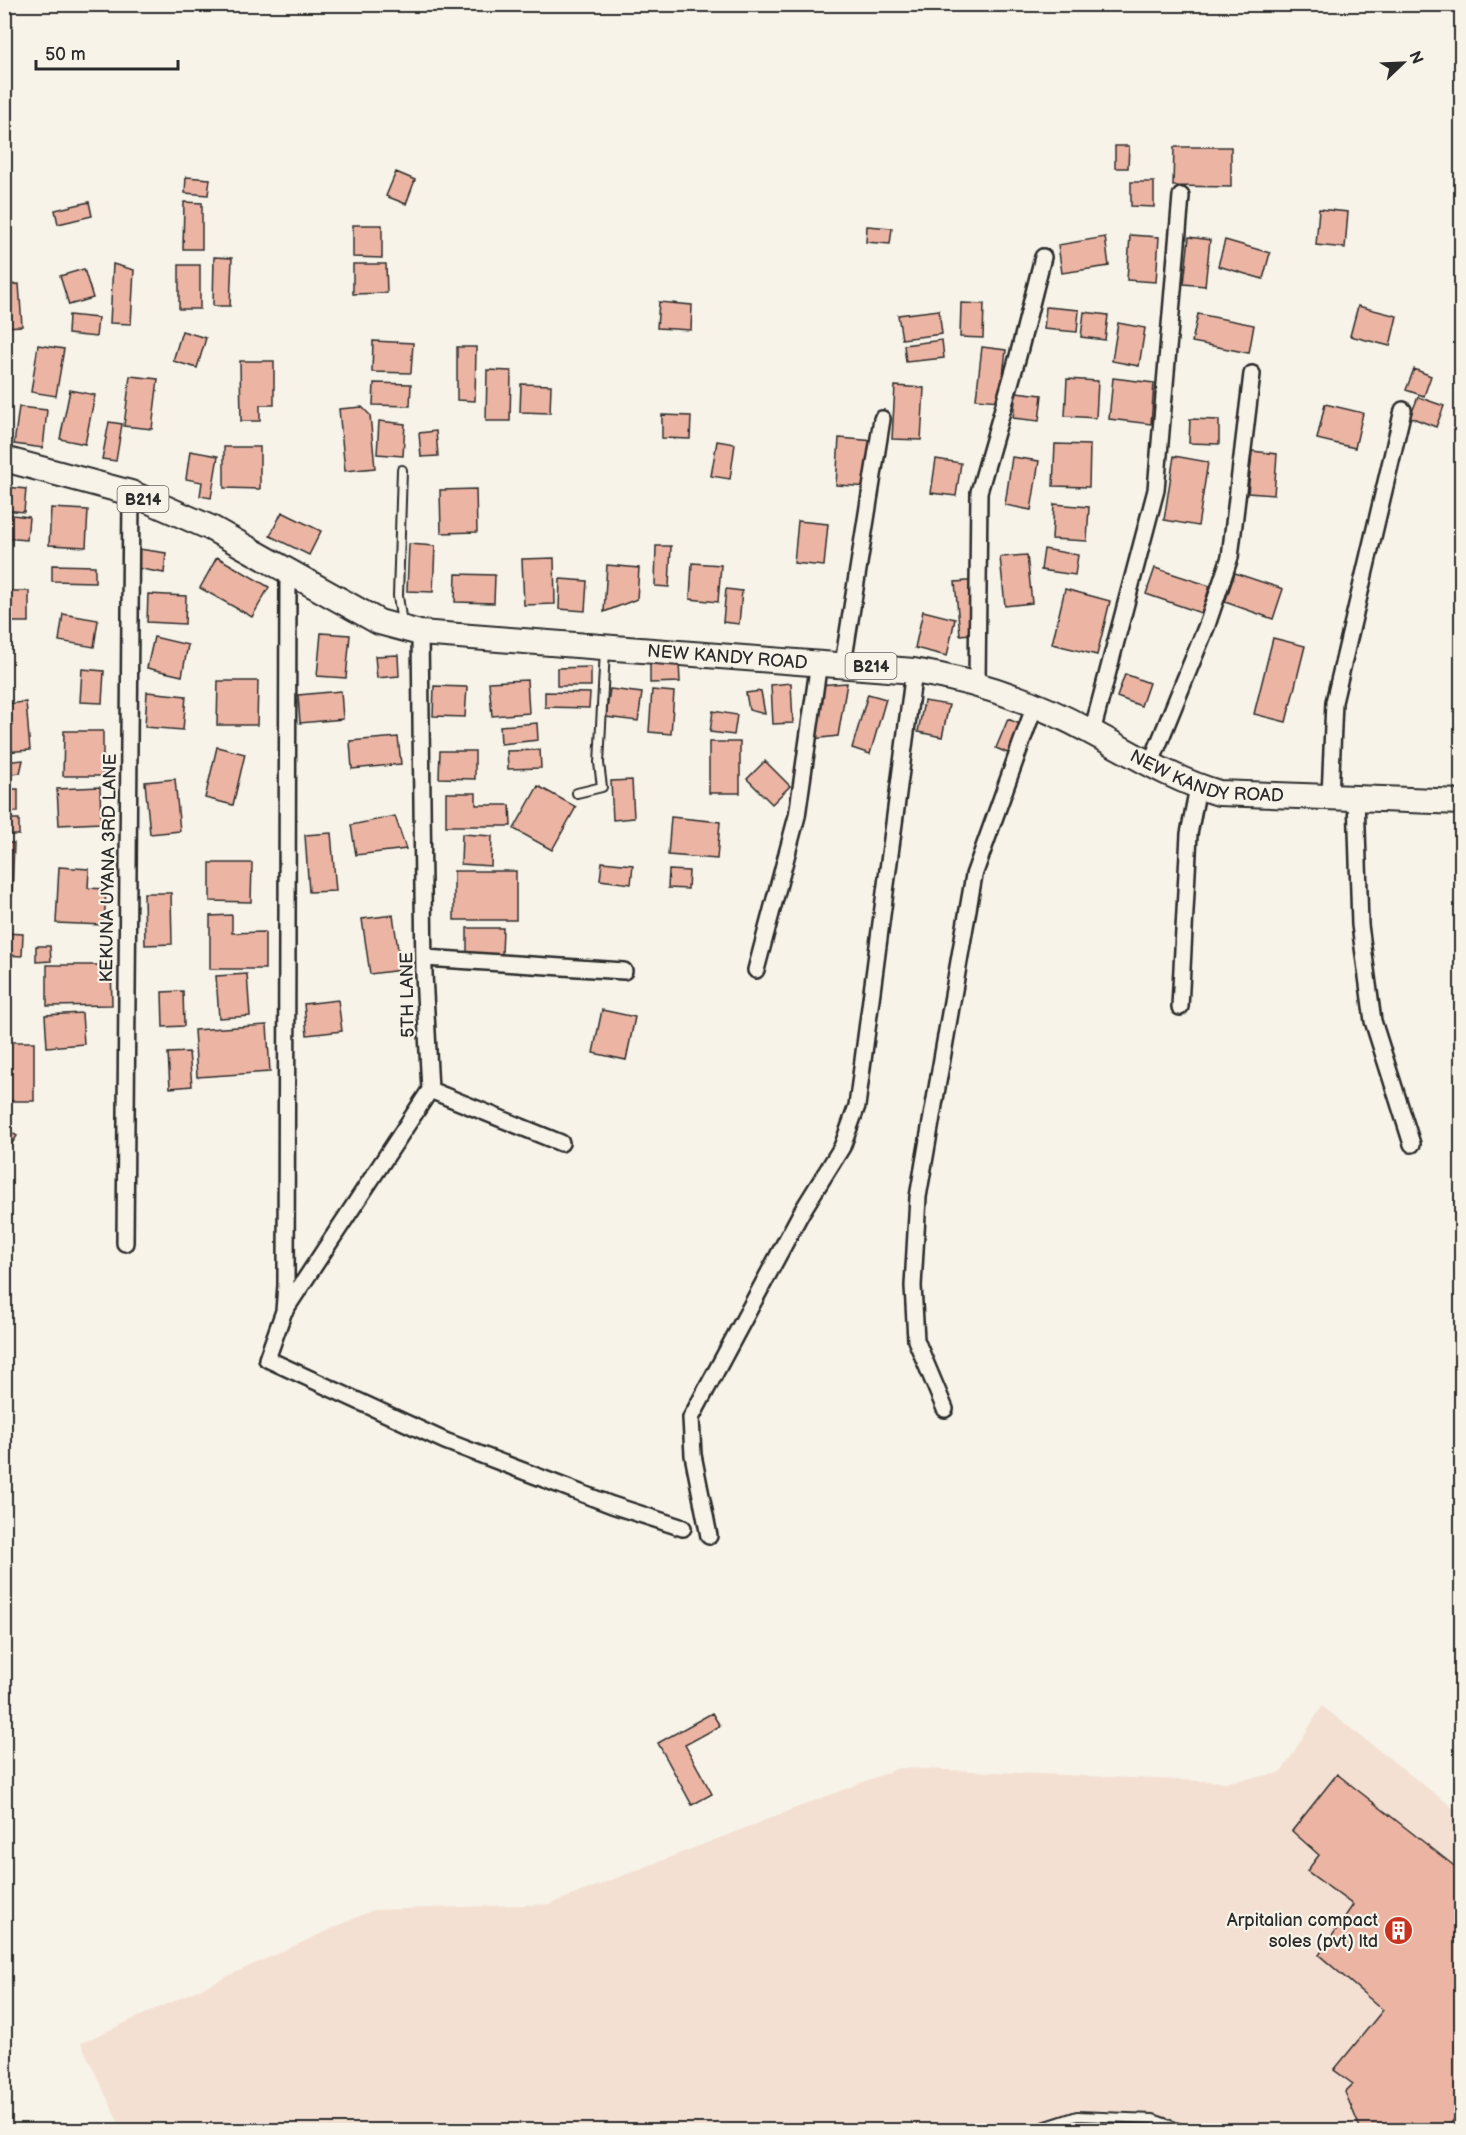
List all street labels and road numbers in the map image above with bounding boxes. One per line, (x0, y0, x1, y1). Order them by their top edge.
road number: B214 (118, 486, 168, 512)
street label: NEW KANDY ROAD (646, 641, 808, 674)
road number: B214 (846, 653, 896, 679)
street label: NEW KANDY ROAD (1126, 745, 1284, 806)
street label: KEKUNA UYANA 3RD LANE (96, 753, 121, 983)
street label: 5TH LANE (396, 952, 419, 1038)

